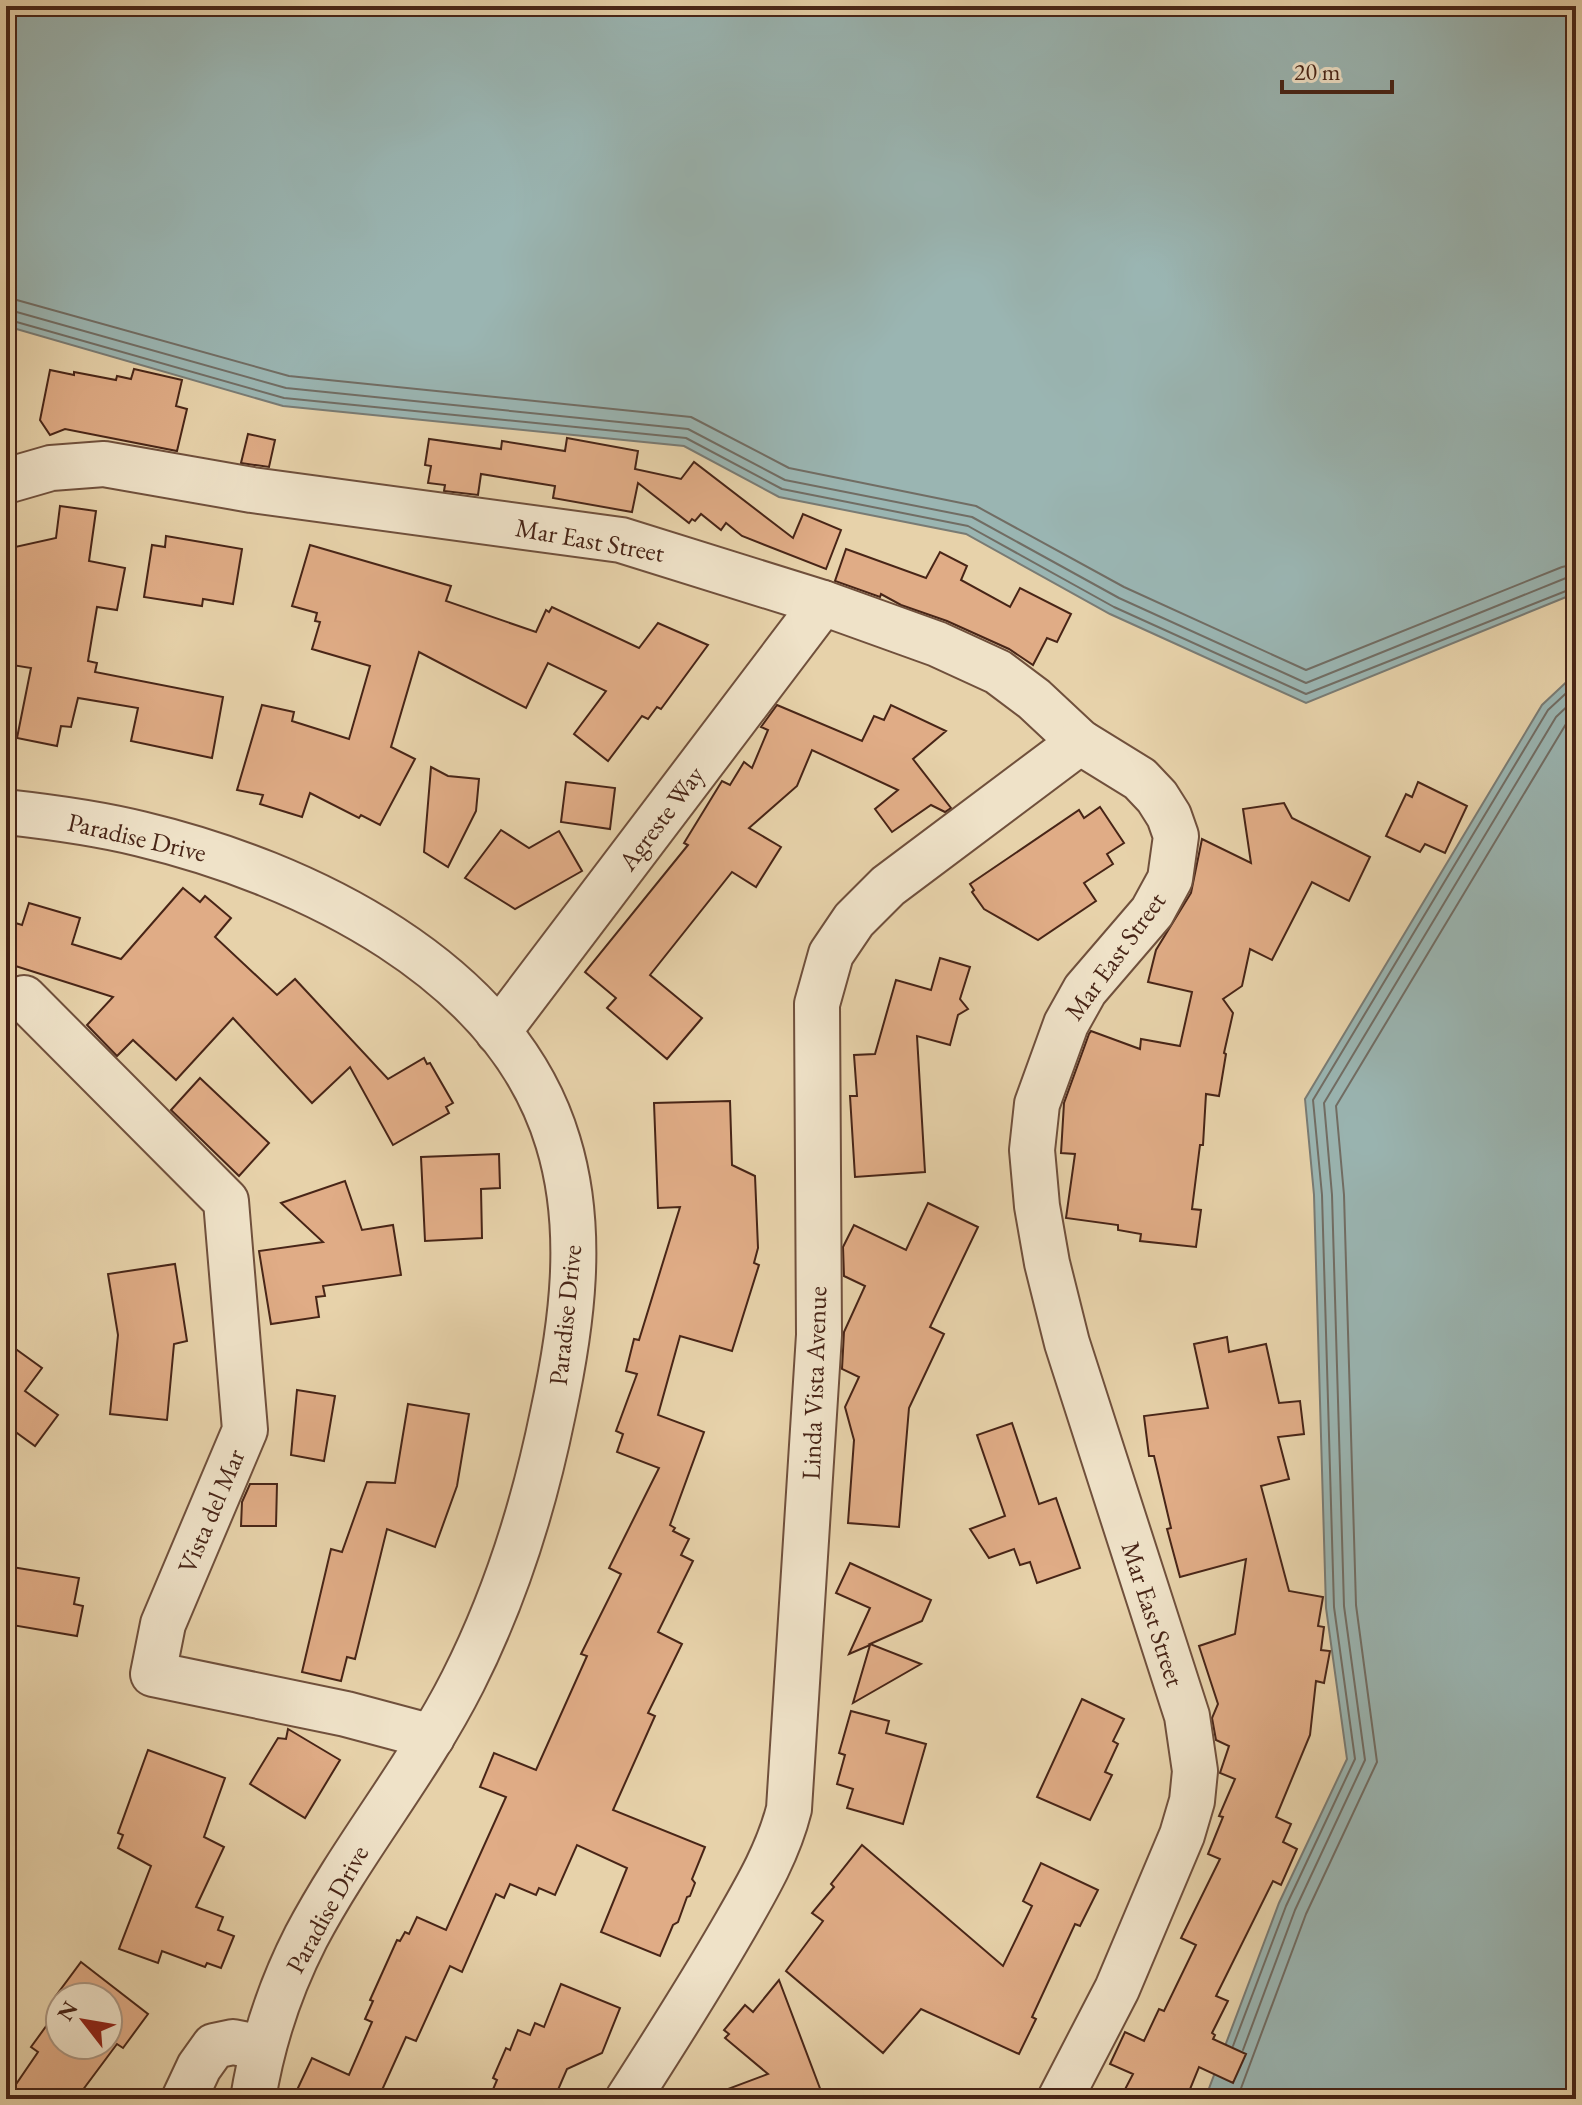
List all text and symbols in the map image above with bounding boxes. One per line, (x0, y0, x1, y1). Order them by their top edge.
scale bar (1282, 44, 1392, 94)
text: 20 m (1294, 56, 1341, 87)
street label: Mar East Street (513, 510, 667, 570)
street label: Agreste Way (610, 758, 712, 878)
street label: Paradise Drive (64, 805, 210, 869)
street label: Mar East Street (1057, 885, 1173, 1027)
street label: Paradise Drive (541, 1243, 589, 1387)
street label: Linda Vista Avenue (794, 1285, 834, 1481)
street label: Vista del Mar (170, 1443, 253, 1578)
street label: Mar East Street (1114, 1537, 1192, 1691)
street label: Paradise Drive (278, 1839, 376, 1979)
north arrow (44, 1981, 124, 2061)
text: N (50, 1996, 84, 2026)

